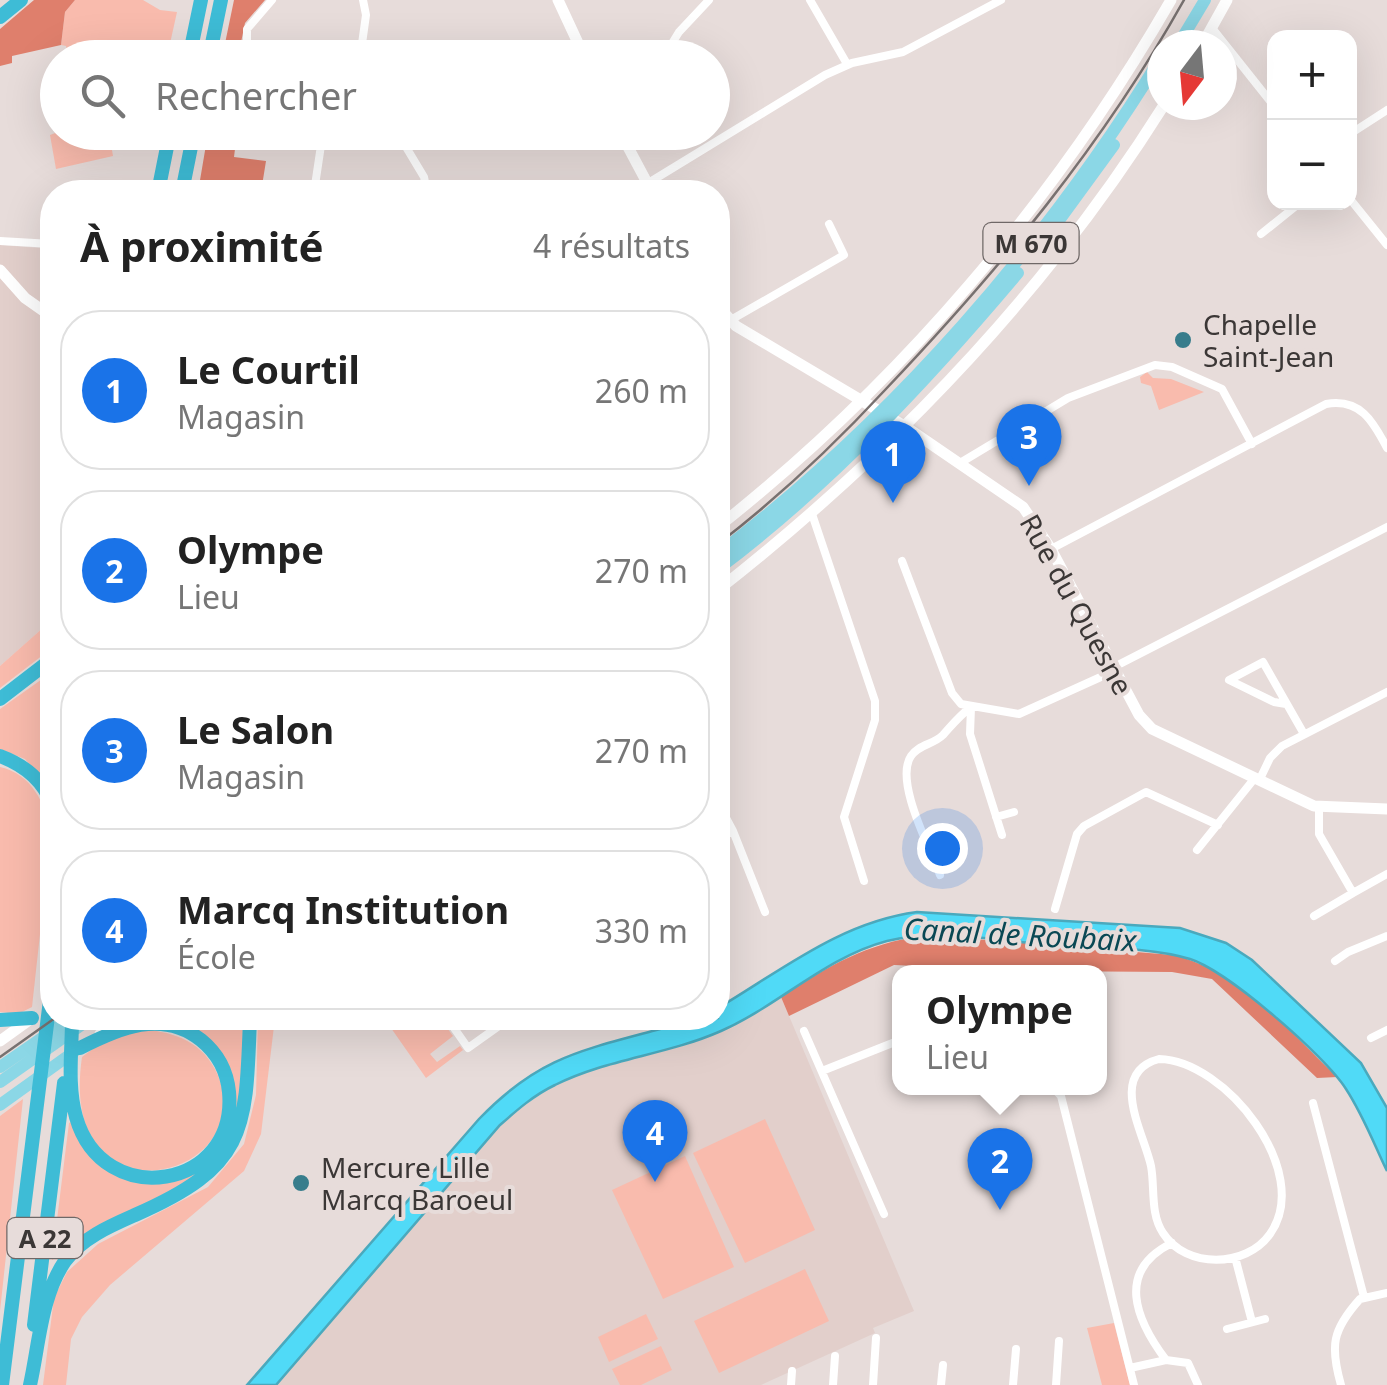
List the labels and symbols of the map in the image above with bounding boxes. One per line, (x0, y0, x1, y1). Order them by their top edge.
north arrow (1147, 30, 1237, 120)
road number: M 670 (984, 223, 1078, 263)
place label: Chapelle Saint-Jean (1203, 305, 1334, 375)
marker: Chapelle Saint-Jean (1172, 329, 1194, 351)
pin: 3 (996, 404, 1062, 486)
pin: 1 (860, 420, 926, 503)
street label: Rue du Quesne (1012, 507, 1142, 701)
your location (917, 823, 968, 874)
water label: Canal de Roubaix (903, 907, 1139, 961)
pin: 4 (622, 1100, 688, 1182)
pin: 2 (968, 1128, 1032, 1210)
place label: Mercure Lille Marcq Baroeul (321, 1148, 513, 1218)
marker: Mercure Lille Marcq Baroeul (290, 1172, 312, 1194)
road number: A 22 (8, 1218, 82, 1258)

